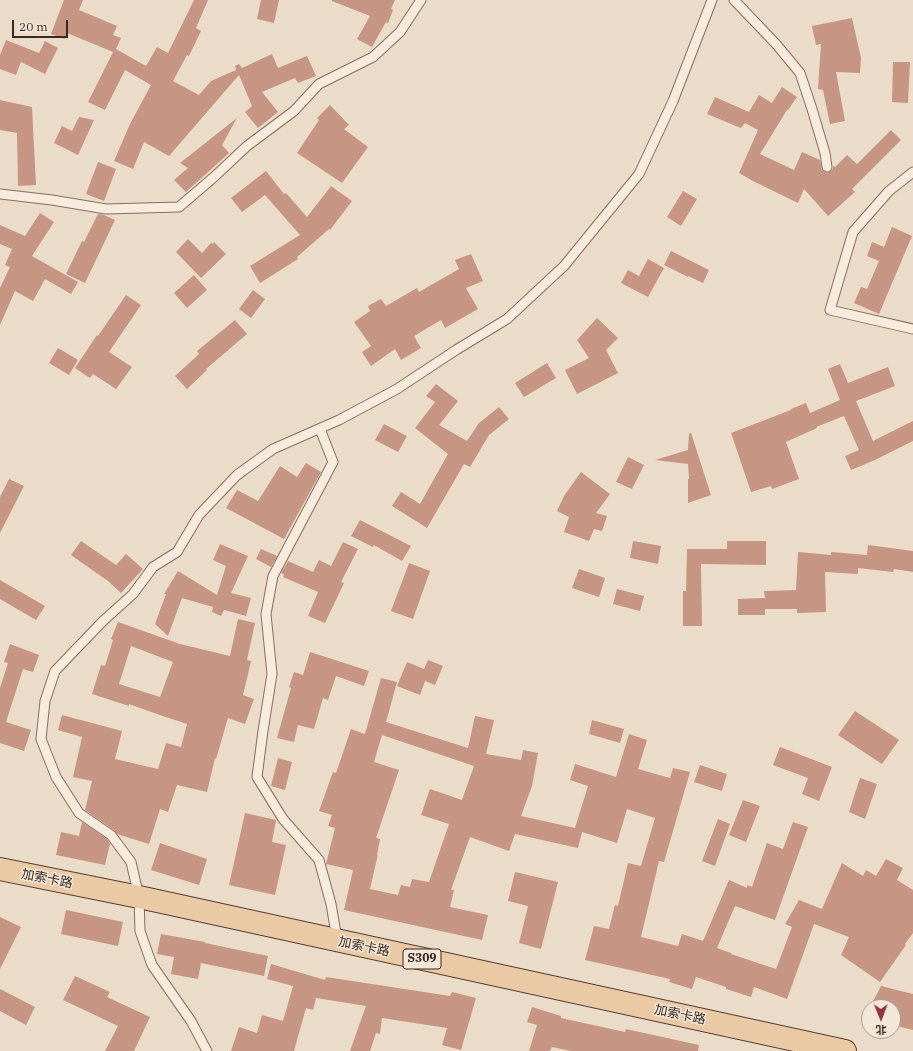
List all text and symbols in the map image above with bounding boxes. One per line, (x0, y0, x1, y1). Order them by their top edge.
scale bar (14, 12, 70, 38)
text: 20 m (19, 19, 48, 34)
street label: 加索卡路 (20, 866, 74, 892)
street label: 加索卡路 (337, 934, 391, 960)
road number: S309 (403, 949, 441, 969)
north arrow (861, 999, 901, 1039)
street label: 加索卡路 (653, 1002, 707, 1028)
text: 北 (876, 1023, 887, 1037)

